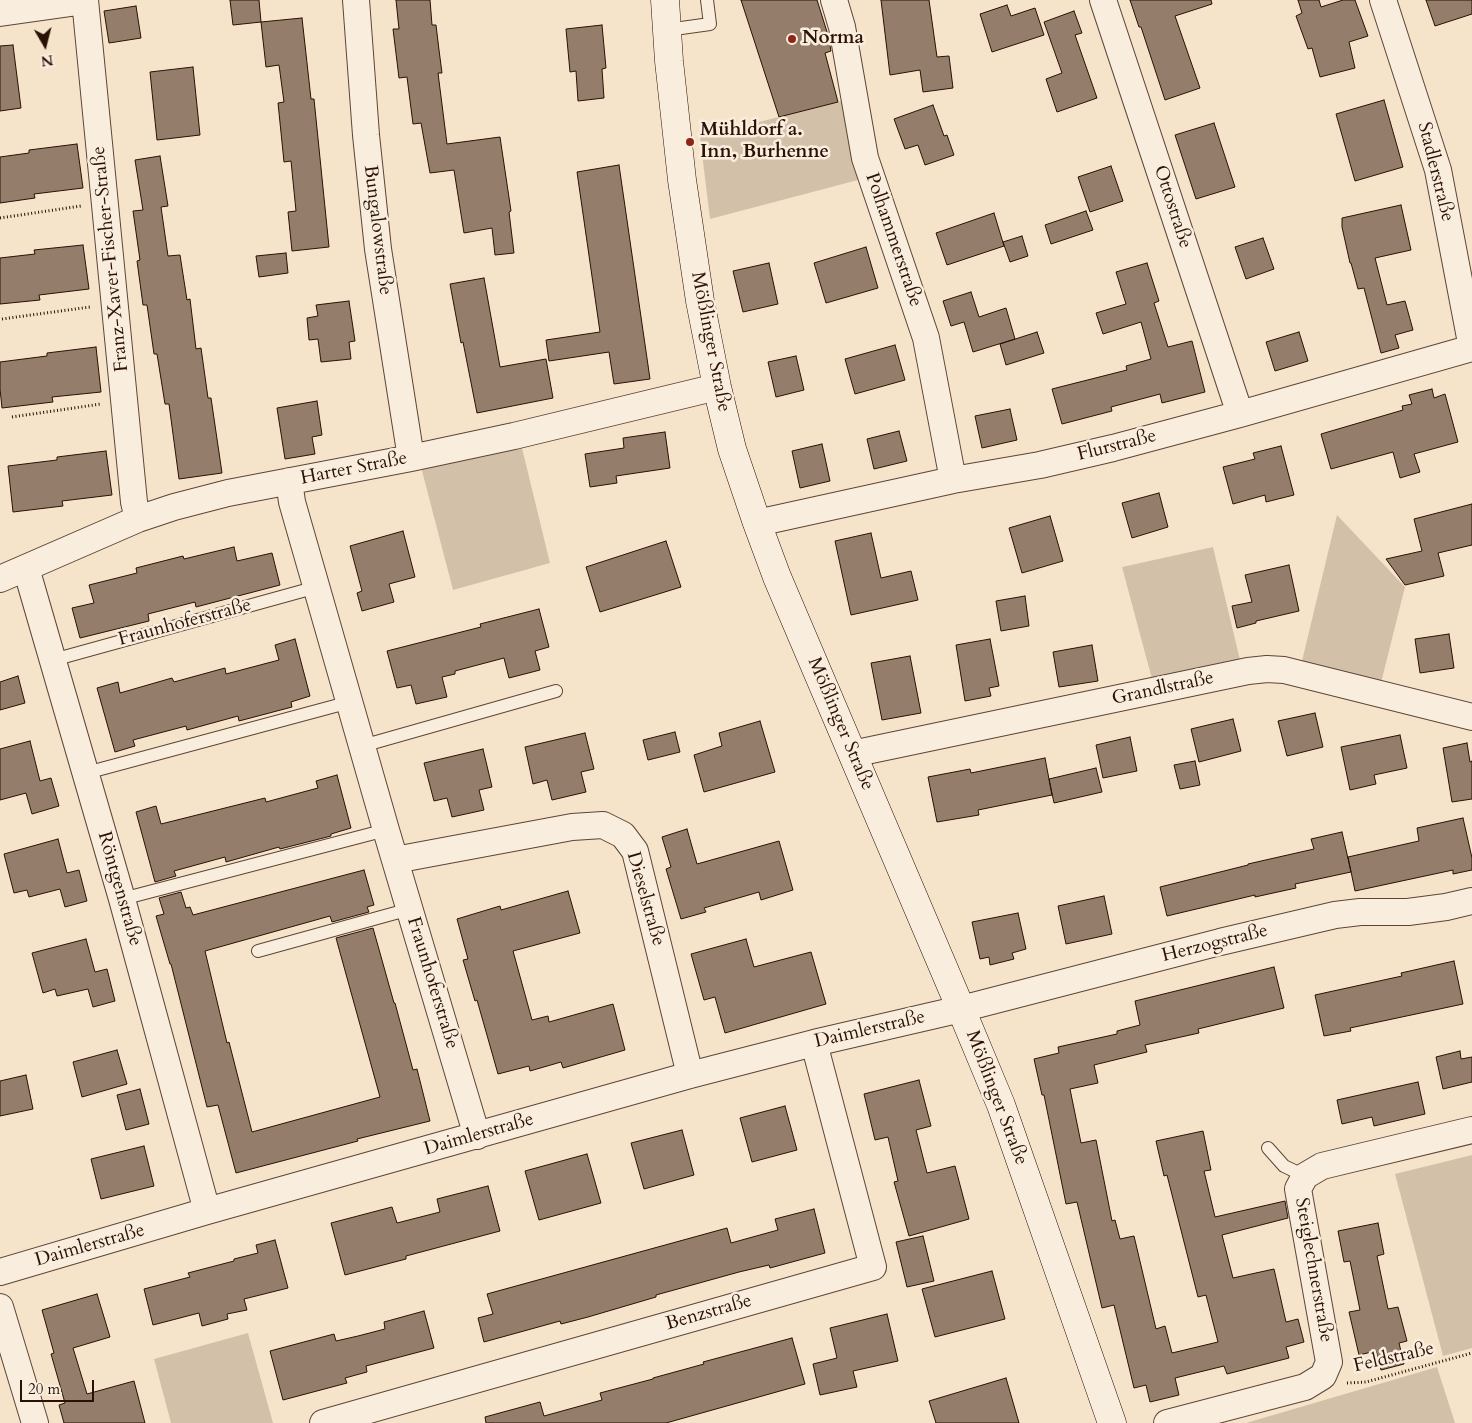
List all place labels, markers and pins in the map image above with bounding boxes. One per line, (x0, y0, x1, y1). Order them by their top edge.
place label: Norma (802, 28, 864, 50)
marker: Norma (786, 33, 798, 45)
place label: Mühldorf a. Inn, Burhenne (700, 120, 829, 164)
marker: Mühldorf a. Inn, Burhenne (684, 136, 696, 148)

